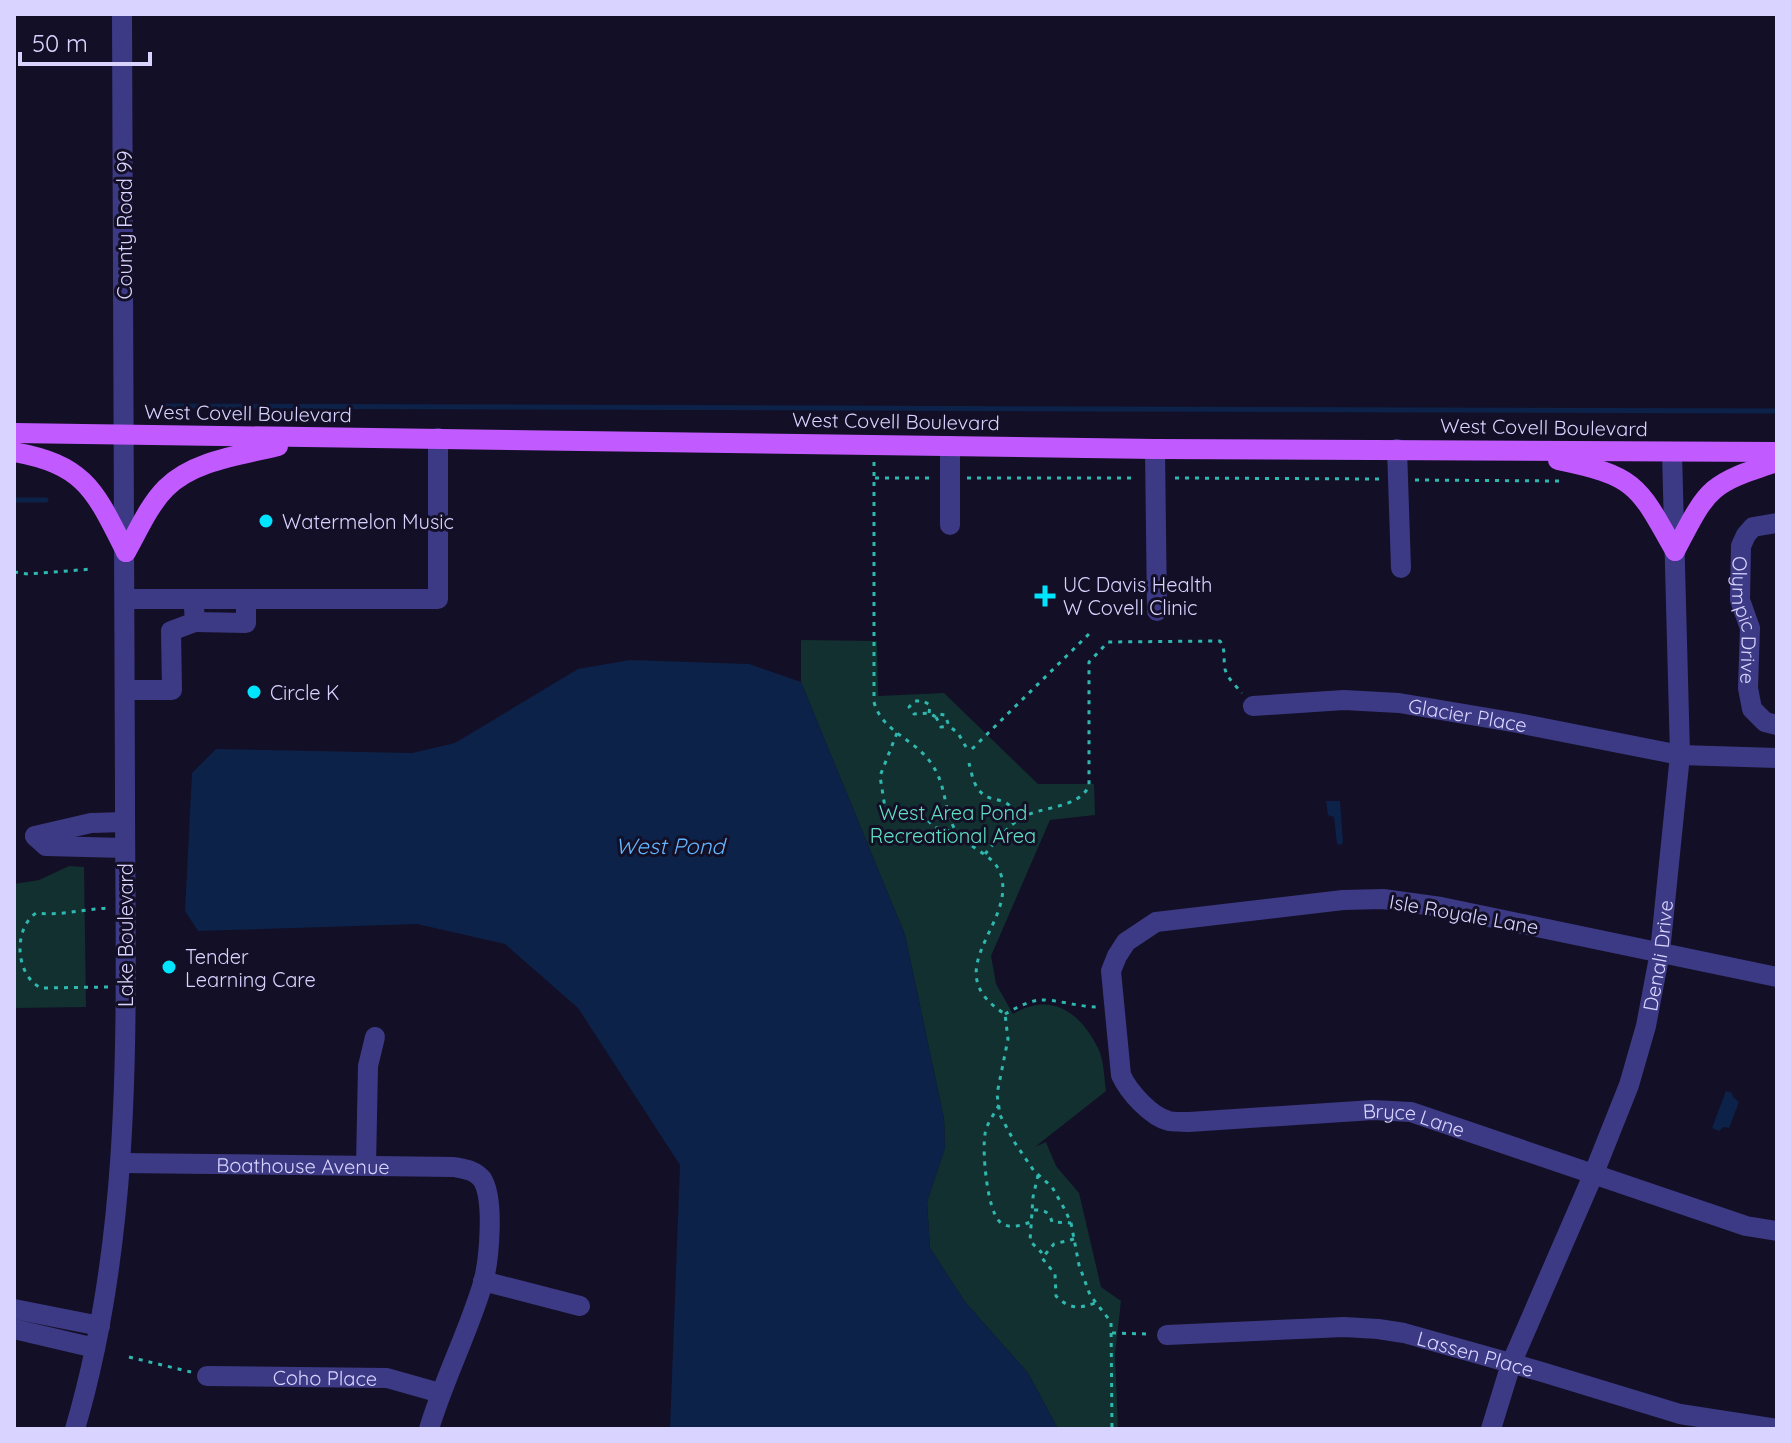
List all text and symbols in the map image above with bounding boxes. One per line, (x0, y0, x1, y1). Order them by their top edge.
scale bar (20, 16, 150, 66)
text: 50 m (32, 28, 88, 58)
street label: County Road 99 (112, 150, 137, 300)
street label: West Covell Boulevard (144, 399, 352, 427)
street label: West Covell Boulevard (792, 407, 1000, 435)
street label: West Covell Boulevard (1440, 413, 1648, 441)
place label: Watermelon Music (282, 509, 454, 534)
marker: Watermelon Music (257, 512, 275, 530)
street label: Olympic Drive (1727, 556, 1763, 684)
place label: UC Davis Health W Covell Clinic (1063, 572, 1212, 620)
marker: UC Davis Health W Covell Clinic (1034, 585, 1056, 607)
place label: Circle K (270, 680, 340, 705)
marker: Circle K (245, 683, 263, 701)
street label: Glacier Place (1406, 692, 1529, 737)
park label: West Area Pond Recreational Area (870, 800, 1036, 848)
water label: West Pond (615, 832, 727, 860)
street label: Lake Boulevard (113, 863, 138, 1007)
street label: Isle Royale Lane (1387, 889, 1541, 939)
street label: Denali Drive (1637, 899, 1678, 1013)
place label: Tender Learning Care (185, 944, 316, 992)
marker: Tender Learning Care (160, 958, 178, 976)
street label: Bryce Lane (1362, 1097, 1468, 1142)
street label: Boathouse Avenue (216, 1152, 390, 1179)
street label: Lassen Place (1414, 1325, 1537, 1382)
street label: Coho Place (273, 1364, 377, 1390)

